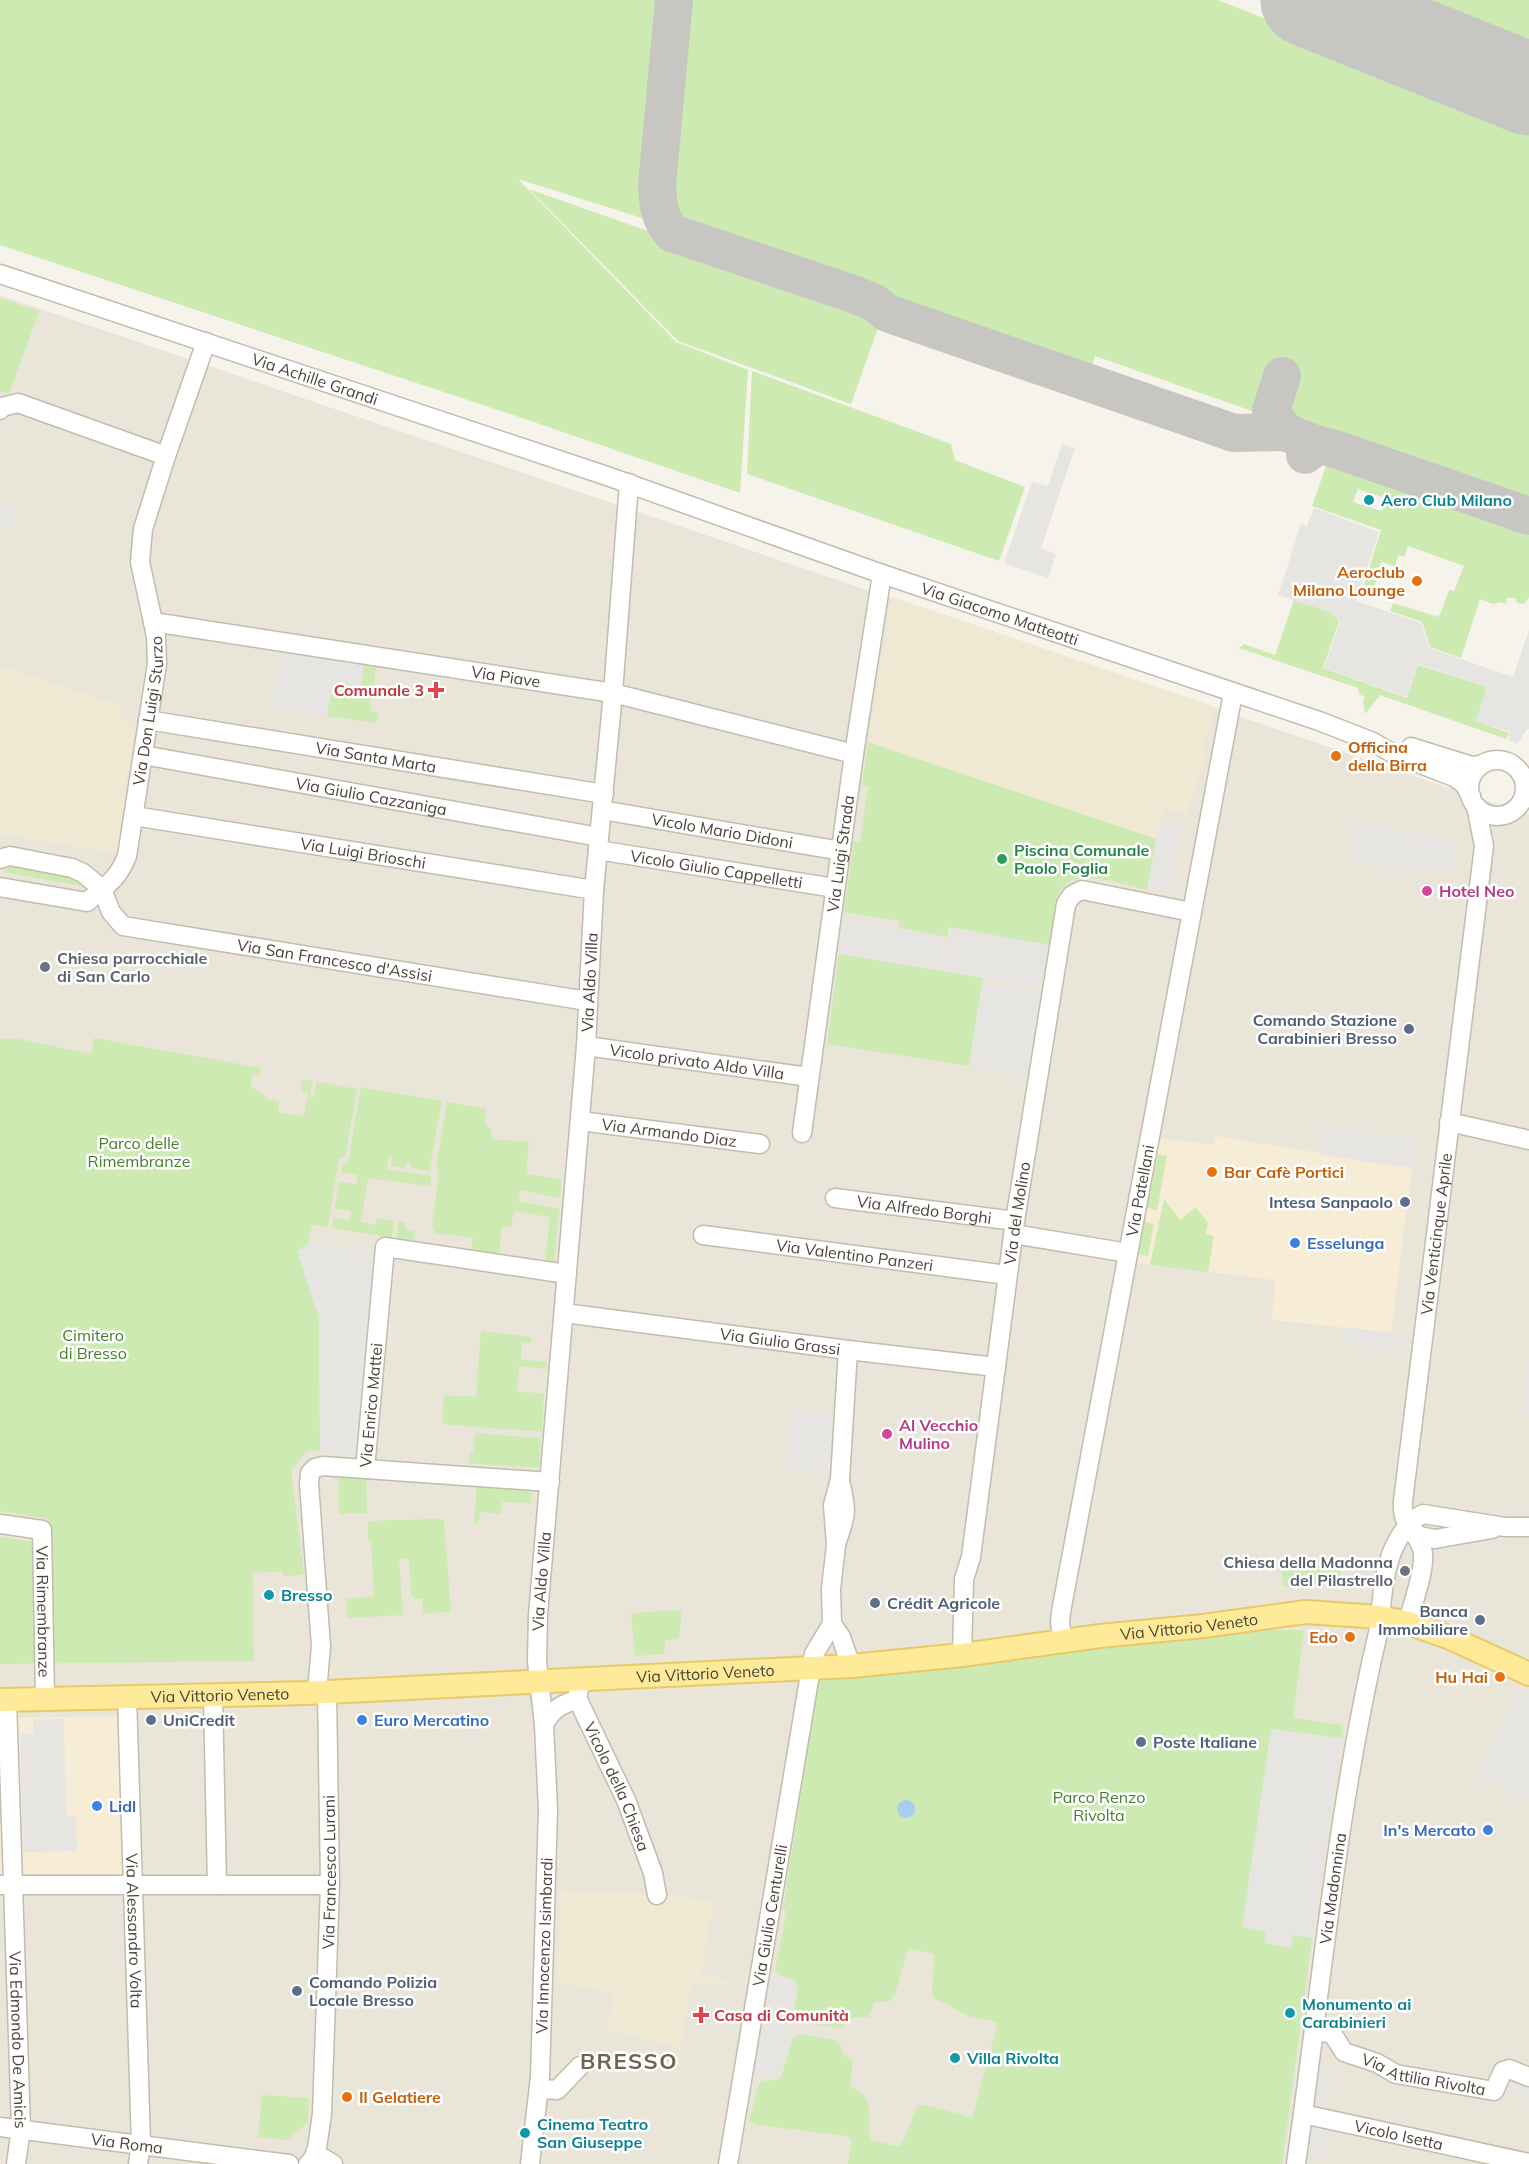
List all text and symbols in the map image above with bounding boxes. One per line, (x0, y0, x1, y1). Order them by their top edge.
street label: Via Achille Grandi (249, 349, 381, 409)
place label: Aero Club Milano (1381, 490, 1512, 510)
marker: Aero Club Milano (1362, 493, 1376, 507)
place label: Aeroclub Milano Lounge (1293, 562, 1405, 600)
marker: Aeroclub Milano Lounge (1410, 574, 1424, 588)
street label: Via Giacomo Matteotti (918, 578, 1081, 649)
street label: Via Don Luigi Sturzo (128, 636, 167, 787)
street label: Via Piave (470, 661, 542, 692)
place label: Comunale 3 (334, 680, 424, 700)
marker: Comunale 3 (429, 683, 443, 697)
street label: Via Santa Marta (314, 737, 438, 777)
place label: Officina della Birra (1348, 737, 1427, 775)
marker: Officina della Birra (1329, 749, 1343, 763)
street label: Via Giulio Cazzaniga (294, 773, 449, 819)
street label: Via Luigi Strada (822, 794, 858, 914)
street label: Vicolo Mario Didoni (650, 809, 794, 853)
street label: Via Luigi Brioschi (299, 833, 427, 873)
place label: Piscina Comunale Paolo Foglia (1014, 840, 1150, 878)
street label: Vicolo Giulio Cappelletti (629, 845, 804, 893)
marker: Piscina Comunale Paolo Foglia (995, 852, 1009, 866)
place label: Hotel Neo (1439, 881, 1514, 901)
marker: Hotel Neo (1420, 884, 1434, 898)
street label: Via Aldo Villa (577, 932, 602, 1032)
street label: Via San Francesco d'Assisi (236, 935, 434, 986)
place label: Chiesa parrocchiale di San Carlo (57, 948, 208, 986)
marker: Chiesa parrocchiale di San Carlo (38, 960, 52, 974)
place label: Comando Stazione Carabinieri Bresso (1253, 1010, 1397, 1048)
marker: Comando Stazione Carabinieri Bresso (1402, 1022, 1416, 1036)
street label: Vicolo privato Aldo Villa (608, 1039, 785, 1083)
street label: Via Armando Diaz (601, 1114, 738, 1151)
park label: Parco delle Rimembranze (88, 1133, 190, 1171)
street label: Via Patellani (1121, 1143, 1158, 1238)
street label: Via Venticinque Aprile (1416, 1152, 1456, 1316)
street label: Via del Molino (999, 1160, 1034, 1266)
place label: Bar Cafè Portici (1224, 1162, 1344, 1182)
marker: Bar Cafè Portici (1205, 1165, 1219, 1179)
street label: Via Alfredo Borghi (856, 1191, 993, 1228)
place label: Intesa Sanpaolo (1269, 1192, 1393, 1212)
marker: Intesa Sanpaolo (1398, 1195, 1412, 1209)
place label: Esselunga (1307, 1233, 1384, 1253)
street label: Via Valentino Panzeri (775, 1235, 934, 1275)
marker: Esselunga (1288, 1236, 1302, 1250)
street label: Via Giulio Grassi (719, 1323, 842, 1359)
park label: Cimitero di Bresso (59, 1325, 127, 1363)
street label: Via Enrico Mattei (355, 1342, 386, 1468)
place label: Al Vecchio Mulino (899, 1415, 978, 1453)
marker: Al Vecchio Mulino (880, 1427, 894, 1441)
street label: Via Aldo Villa (528, 1531, 555, 1631)
street label: Via Rimembranze (32, 1546, 55, 1678)
place label: Chiesa della Madonna del Pilastrello (1223, 1552, 1393, 1590)
marker: Chiesa della Madonna del Pilastrello (1398, 1564, 1412, 1578)
place label: Bresso (281, 1585, 332, 1605)
marker: Bresso (262, 1588, 276, 1602)
place label: Crédit Agricole (887, 1593, 1000, 1613)
marker: Crédit Agricole (868, 1596, 882, 1610)
place label: Banca Immobiliare (1378, 1601, 1468, 1639)
street label: Via Vittorio Veneto (1119, 1609, 1259, 1644)
marker: Banca Immobiliare (1473, 1613, 1487, 1627)
place label: Edo (1309, 1627, 1338, 1647)
marker: Edo (1343, 1630, 1357, 1644)
street label: Via Vittorio Veneto (636, 1660, 775, 1687)
place label: Hu Hai (1435, 1667, 1488, 1687)
marker: Hu Hai (1493, 1670, 1507, 1684)
street label: Via Vittorio Veneto (150, 1683, 289, 1707)
place label: UniCredit (163, 1710, 235, 1730)
place label: Euro Mercatino (374, 1710, 489, 1730)
marker: UniCredit (144, 1713, 158, 1727)
marker: Euro Mercatino (355, 1713, 369, 1727)
street label: Vicolo della Chiesa (580, 1719, 654, 1854)
place label: Poste Italiane (1153, 1732, 1257, 1752)
marker: Poste Italiane (1134, 1735, 1148, 1749)
park label: Parco Renzo Rivolta (1053, 1787, 1145, 1825)
street label: Via Francesco Lurani (318, 1795, 340, 1950)
place label: Lidl (109, 1796, 136, 1816)
marker: Lidl (90, 1799, 104, 1813)
place label: In's Mercato (1383, 1820, 1476, 1840)
marker: In's Mercato (1481, 1823, 1495, 1837)
street label: Via Madonnina (1315, 1831, 1350, 1945)
street label: Via Giulio Centurelli (748, 1843, 791, 1988)
street label: Via Alessandro Volta (122, 1853, 147, 2009)
street label: Via Innocenzo Isimbardi (531, 1857, 557, 2034)
street label: Via Edmondo De Amicis (5, 1951, 31, 2129)
place label: Comando Polizia Locale Bresso (309, 1972, 437, 2010)
marker: Comando Polizia Locale Bresso (290, 1984, 304, 1998)
place label: Monumento ai Carabinieri (1302, 1994, 1411, 2032)
place label: Casa di Comunità (714, 2005, 849, 2025)
marker: Casa di Comunità (692, 2006, 710, 2024)
marker: Monumento ai Carabinieri (1283, 2006, 1297, 2020)
district label: BRESSO (580, 2047, 678, 2075)
place label: Villa Rivolta (966, 2048, 1059, 2068)
street label: Via Attilia Rivolta (1359, 2049, 1487, 2099)
marker: Villa Rivolta (948, 2051, 962, 2065)
place label: Il Gelatiere (359, 2087, 441, 2107)
marker: Il Gelatiere (340, 2090, 354, 2104)
place label: Cinema Teatro San Giuseppe (537, 2114, 648, 2152)
street label: Vicolo Isetta (1352, 2115, 1445, 2154)
marker: Cinema Teatro San Giuseppe (518, 2126, 532, 2140)
street label: Via Roma (90, 2129, 164, 2158)

